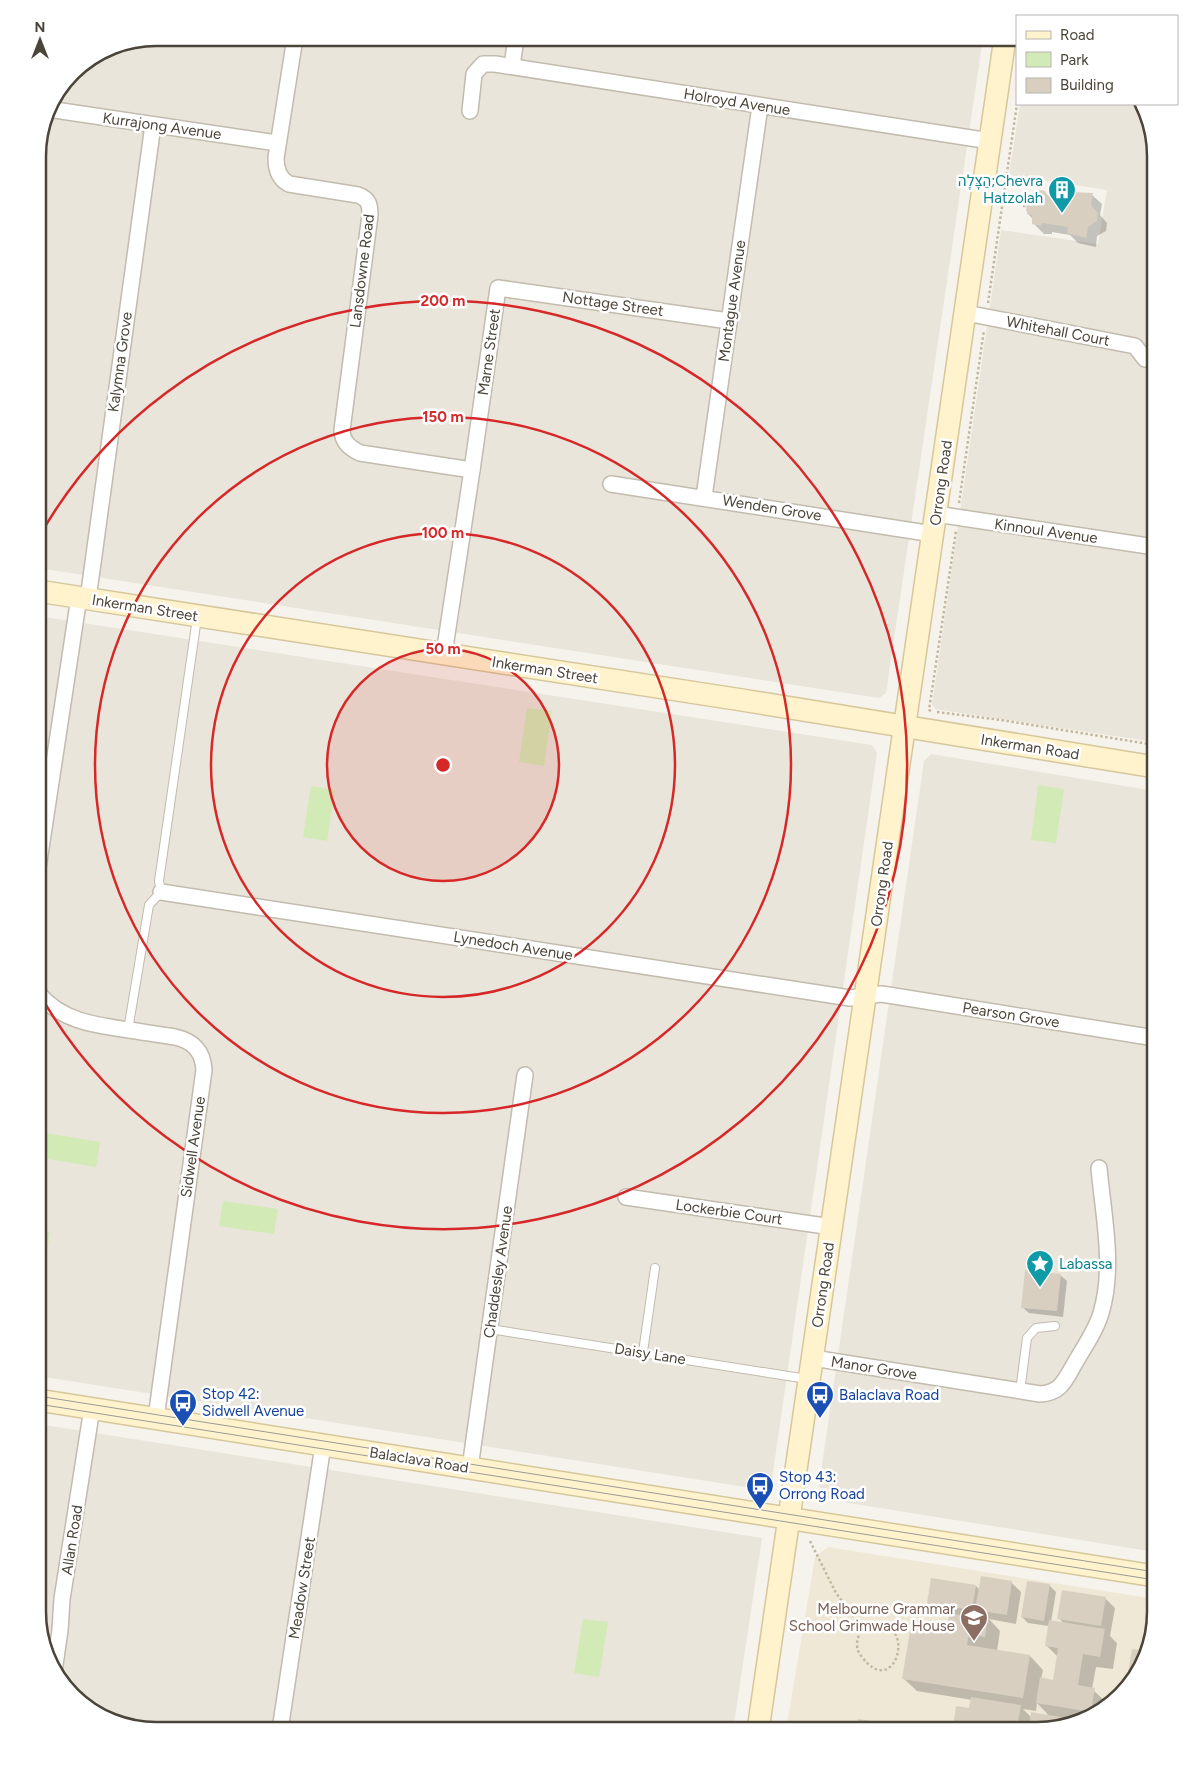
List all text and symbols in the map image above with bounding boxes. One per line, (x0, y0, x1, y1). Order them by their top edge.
north arrow (15, 15, 65, 65)
legend (1016, 15, 1178, 105)
text: N (35, 19, 45, 36)
text: Road (1060, 26, 1095, 44)
text: Park (1060, 51, 1089, 69)
text: Building (1060, 76, 1114, 94)
street label: Holroyd Avenue (682, 85, 792, 119)
street label: Kurrajong Avenue (102, 109, 222, 143)
place label: הַצָּלָה;Chevra Hatzolah (958, 172, 1043, 207)
building icon: הַצָּלָה;Chevra Hatzolah (1047, 175, 1077, 214)
street label: Lansdowne Road (346, 213, 378, 329)
street label: Montague Avenue (715, 239, 749, 363)
street label: Nottage Street (561, 288, 665, 320)
text: 200 m (421, 292, 465, 310)
street label: Marne Street (474, 307, 504, 397)
street label: Kalymna Grove (104, 311, 136, 413)
street label: Whitehall Court (1005, 312, 1112, 350)
text: 150 m (422, 408, 464, 426)
street label: Orrong Road (926, 439, 956, 527)
street label: Wenden Grove (721, 491, 823, 525)
street label: Kinnoul Avenue (993, 515, 1099, 547)
text: 100 m (422, 524, 464, 542)
street label: Inkerman Street (91, 591, 200, 625)
text: 50 m (425, 640, 461, 658)
street label: Inkerman Street (491, 653, 600, 687)
street label: Inkerman Road (979, 730, 1081, 764)
centre of rings (434, 756, 452, 774)
street label: Orrong Road (867, 840, 897, 928)
street label: Lynedoch Avenue (452, 928, 574, 964)
street label: Pearson Grove (961, 998, 1061, 1032)
street label: Sidwell Avenue (177, 1095, 209, 1199)
street label: Lockerbie Court (674, 1196, 784, 1228)
street label: Chaddesley Avenue (480, 1205, 516, 1339)
street label: Orrong Road (808, 1241, 838, 1329)
place icon: Labassa (1025, 1249, 1055, 1288)
place label: Labassa (1059, 1255, 1113, 1273)
street label: Daisy Lane (613, 1339, 687, 1369)
street label: Manor Grove (830, 1352, 918, 1384)
bus stop icon: Balaclava Road (805, 1380, 835, 1419)
place label: Stop 42: Sidwell Avenue (202, 1385, 304, 1420)
place label: Balaclava Road (839, 1386, 939, 1404)
bus stop icon: Stop 42: Sidwell Avenue (168, 1388, 198, 1427)
street label: Balaclava Road (368, 1443, 470, 1477)
place label: Stop 43: Orrong Road (779, 1468, 865, 1503)
bus stop icon: Stop 43: Orrong Road (745, 1471, 775, 1510)
street label: Allan Road (58, 1504, 86, 1576)
street label: Meadow Street (285, 1535, 319, 1640)
place label: Melbourne Grammar School Grimwade House (789, 1600, 955, 1635)
school or university icon: Melbourne Grammar School Grimwade House (959, 1603, 989, 1642)

